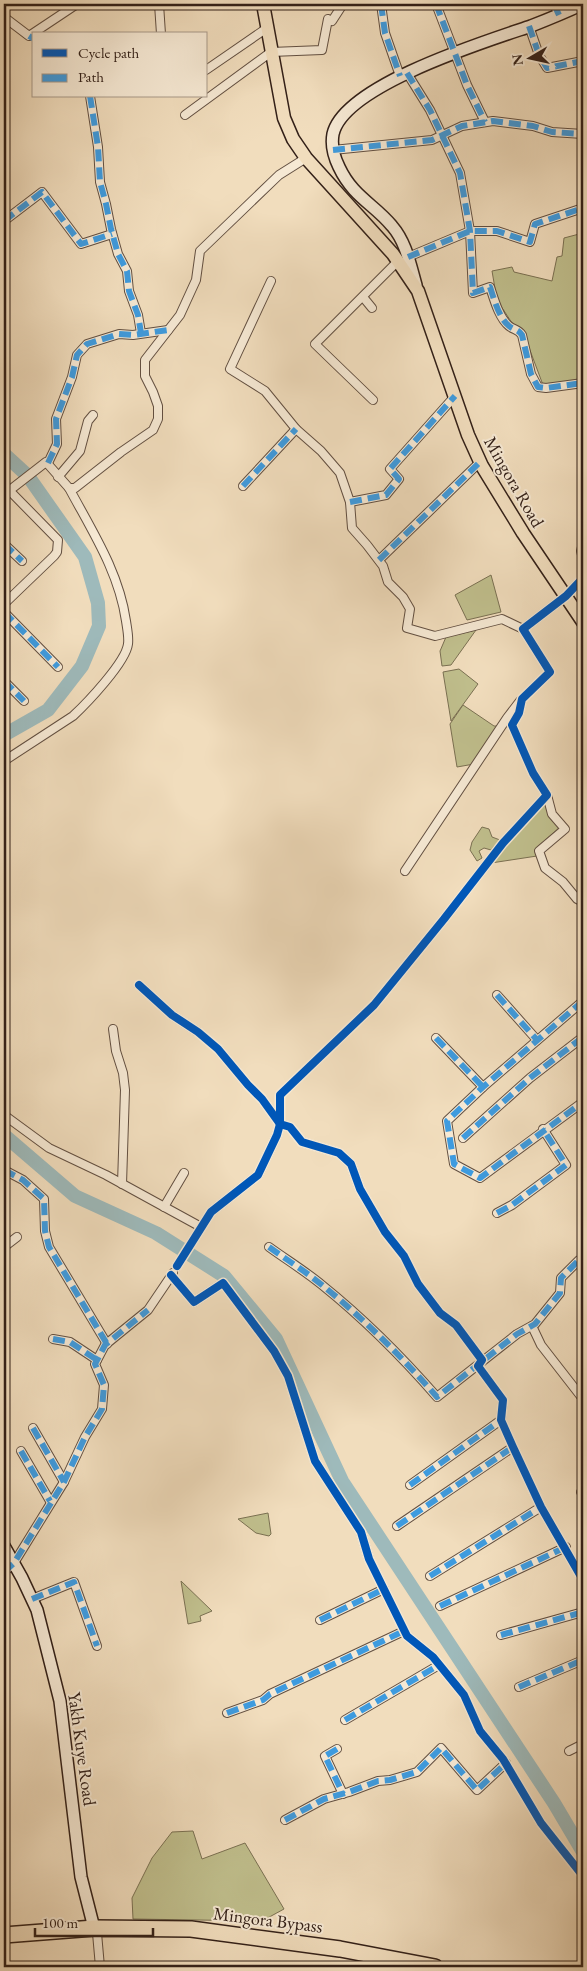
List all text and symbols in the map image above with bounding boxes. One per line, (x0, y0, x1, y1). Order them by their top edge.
legend (32, 32, 208, 98)
north arrow (504, 32, 554, 82)
text: Cycle path (78, 43, 140, 62)
text: N (507, 52, 527, 67)
text: Path (78, 67, 104, 86)
street label: Mingora Road (479, 432, 550, 532)
street label: Yakh Kuye Road (63, 1691, 102, 1808)
street label: Mingora Bypass (212, 1901, 324, 1938)
scale bar (35, 1906, 152, 1938)
text: 100 m (42, 1913, 79, 1932)

